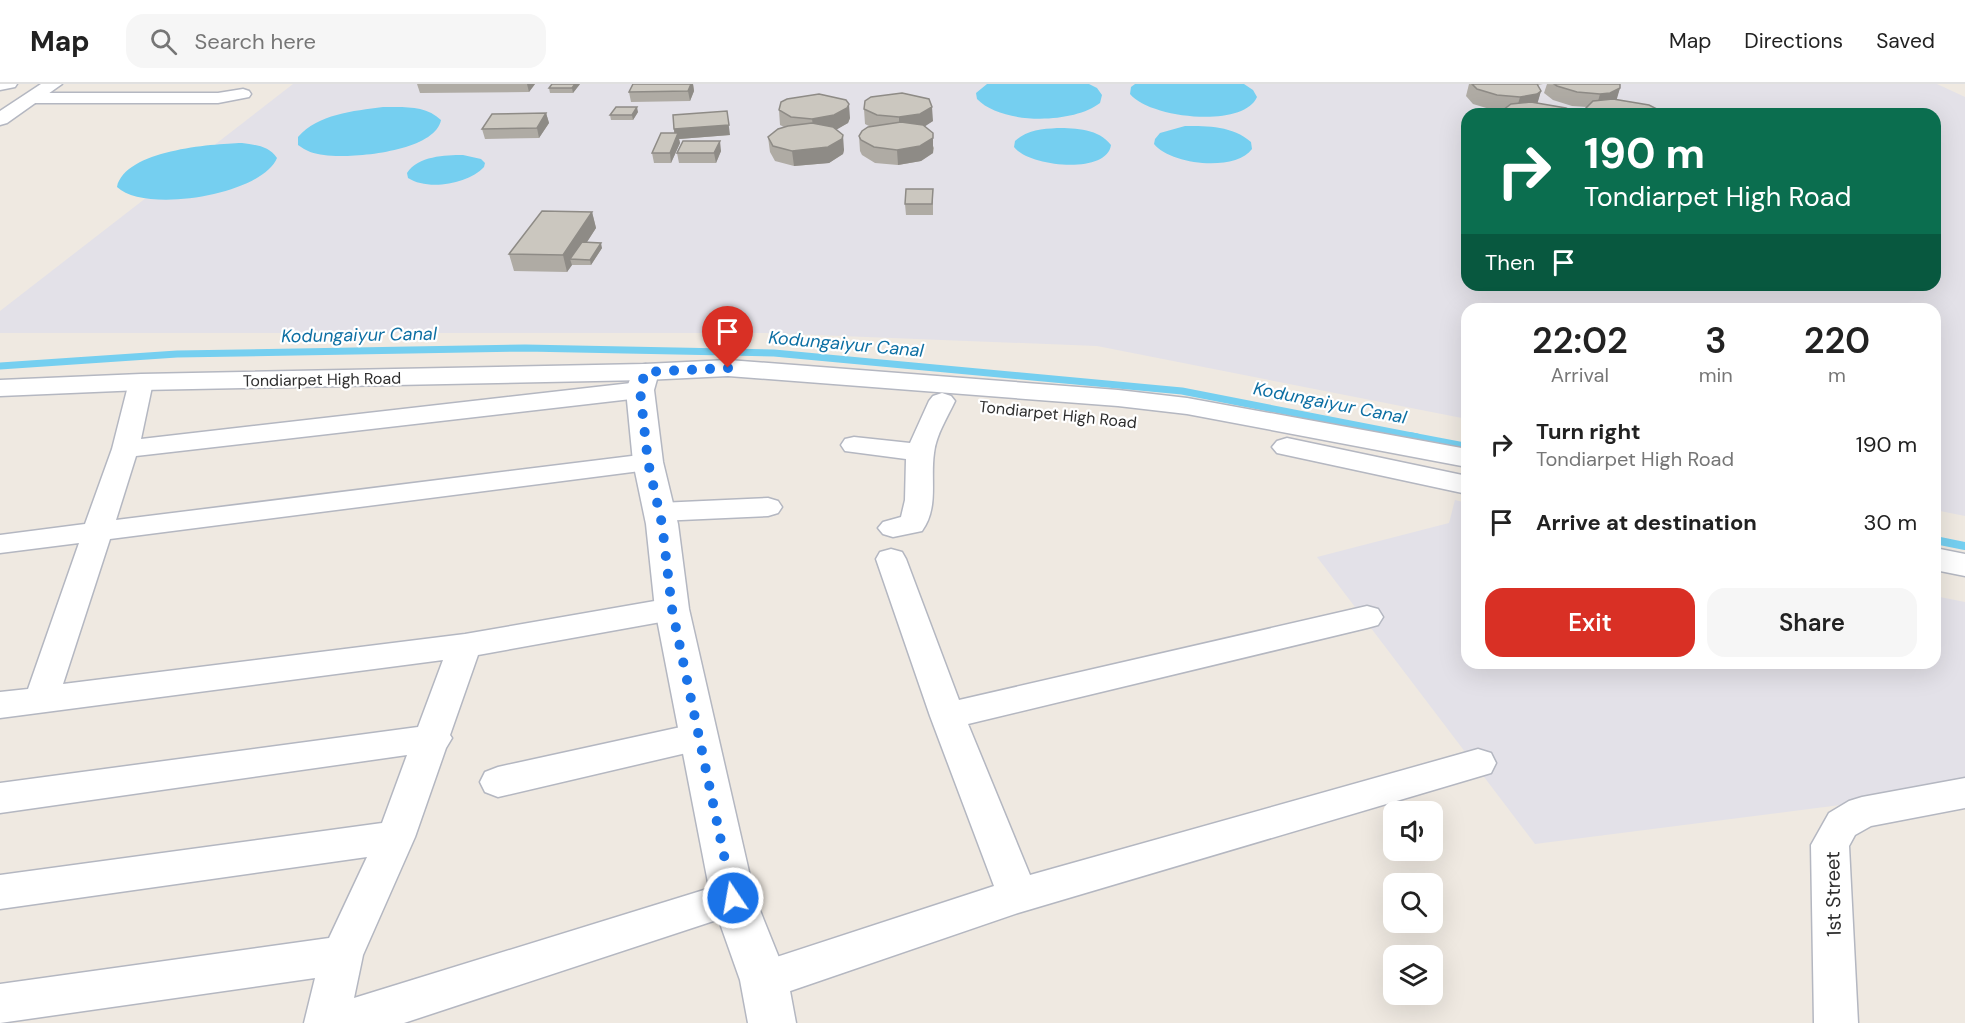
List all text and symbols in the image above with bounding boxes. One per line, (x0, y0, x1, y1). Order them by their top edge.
search box (126, 14, 546, 68)
text: Map (30, 23, 90, 60)
icon: search (147, 25, 180, 58)
text: Search here (195, 27, 316, 56)
text: Map (1669, 27, 1711, 55)
text: Directions (1744, 27, 1843, 55)
text: Saved (1876, 27, 1935, 55)
text: 190 m (1584, 126, 1705, 181)
icon: right (1485, 132, 1563, 210)
text: Tondiarpet High Road (1584, 179, 1851, 214)
icon: arrive (1547, 246, 1580, 279)
text: Then (1485, 248, 1535, 277)
pin (702, 306, 753, 368)
icon: arrive (711, 315, 744, 348)
text: 22:02 (1532, 317, 1628, 364)
text: 3 (1705, 317, 1726, 364)
text: 220 (1804, 317, 1870, 364)
water label: Kodungaiyur Canal (281, 322, 438, 348)
water label: Kodungaiyur Canal (767, 325, 926, 363)
text: Arrival (1551, 362, 1609, 388)
text: min (1699, 362, 1733, 388)
text: m (1828, 362, 1846, 388)
street label: Tondiarpet High Road (243, 368, 401, 391)
water label: Kodungaiyur Canal (1251, 376, 1410, 430)
street label: Tondiarpet High Road (978, 396, 1138, 433)
text: Turn right (1536, 417, 1641, 446)
icon: right (1485, 428, 1518, 461)
text: 190 m (1856, 430, 1917, 459)
text: Tondiarpet High Road (1536, 446, 1734, 472)
icon: arrive (1485, 506, 1518, 539)
text: Arrive at destination (1536, 508, 1757, 537)
text: 30 m (1863, 508, 1917, 537)
button: Exit (1485, 588, 1695, 657)
button: Share (1707, 588, 1917, 657)
map controls (1383, 801, 1443, 1005)
button: sound (1383, 801, 1443, 861)
street label: 1st Street (1819, 851, 1847, 937)
position arrow (701, 866, 765, 930)
button: search (1383, 873, 1443, 933)
button: layers (1383, 945, 1443, 1005)

